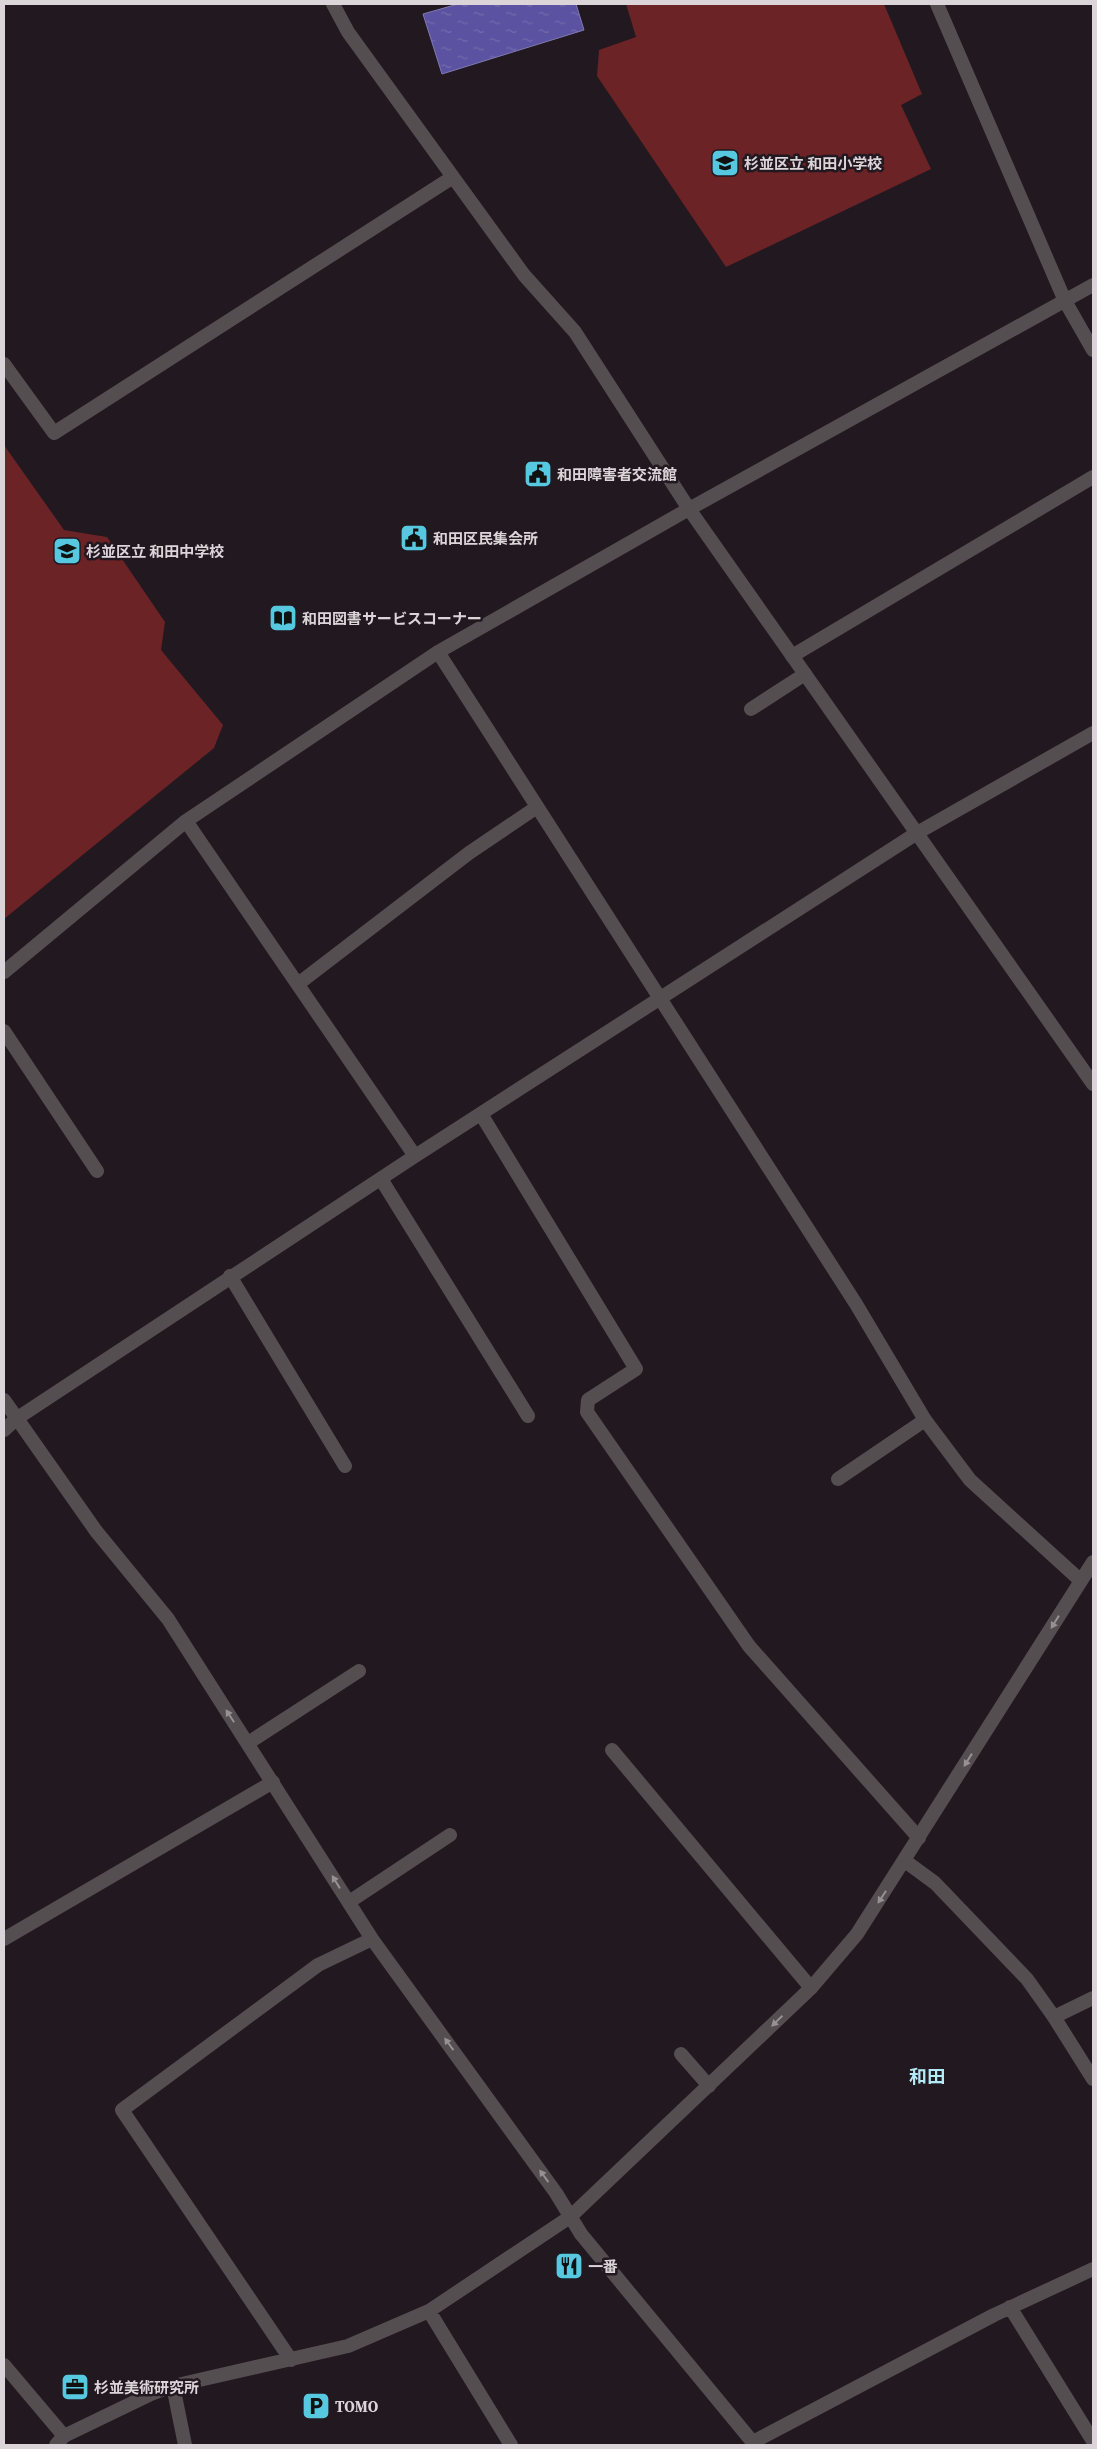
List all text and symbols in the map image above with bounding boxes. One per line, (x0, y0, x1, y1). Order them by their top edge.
school or university icon: 杉並区立 和田小学校 (710, 148, 740, 178)
place label: 杉並区立 和田小学校 (744, 153, 882, 174)
public building icon: 和田障害者交流館 (523, 459, 553, 489)
place label: 和田障害者交流館 (557, 464, 677, 485)
public building icon: 和田区民集会所 (399, 523, 429, 553)
place label: 和田区民集会所 (433, 528, 538, 549)
school or university icon: 杉並区立 和田中学校 (52, 536, 82, 566)
place label: 杉並区立 和田中学校 (86, 541, 224, 562)
library icon: 和田図書サービスコーナー (268, 603, 298, 633)
place label: 和田図書サービスコーナー (302, 608, 482, 629)
one-way arrow (1050, 1616, 1059, 1629)
one-way arrow (226, 1709, 235, 1722)
one-way arrow (963, 1753, 973, 1766)
one-way arrow (332, 1876, 341, 1889)
one-way arrow (877, 1891, 886, 1904)
one-way arrow (771, 2015, 783, 2027)
one-way arrow (444, 2038, 454, 2051)
district label: 和田 (909, 2064, 945, 2089)
one-way arrow (539, 2169, 549, 2183)
restaurant icon: 一番 (554, 2251, 584, 2281)
place label: 一番 (588, 2256, 618, 2277)
office icon: 杉並美術研究所 (60, 2372, 90, 2402)
place label: 杉並美術研究所 (94, 2377, 199, 2398)
parking icon: TOMO (301, 2391, 331, 2421)
place label: TOMO (335, 2396, 379, 2417)

